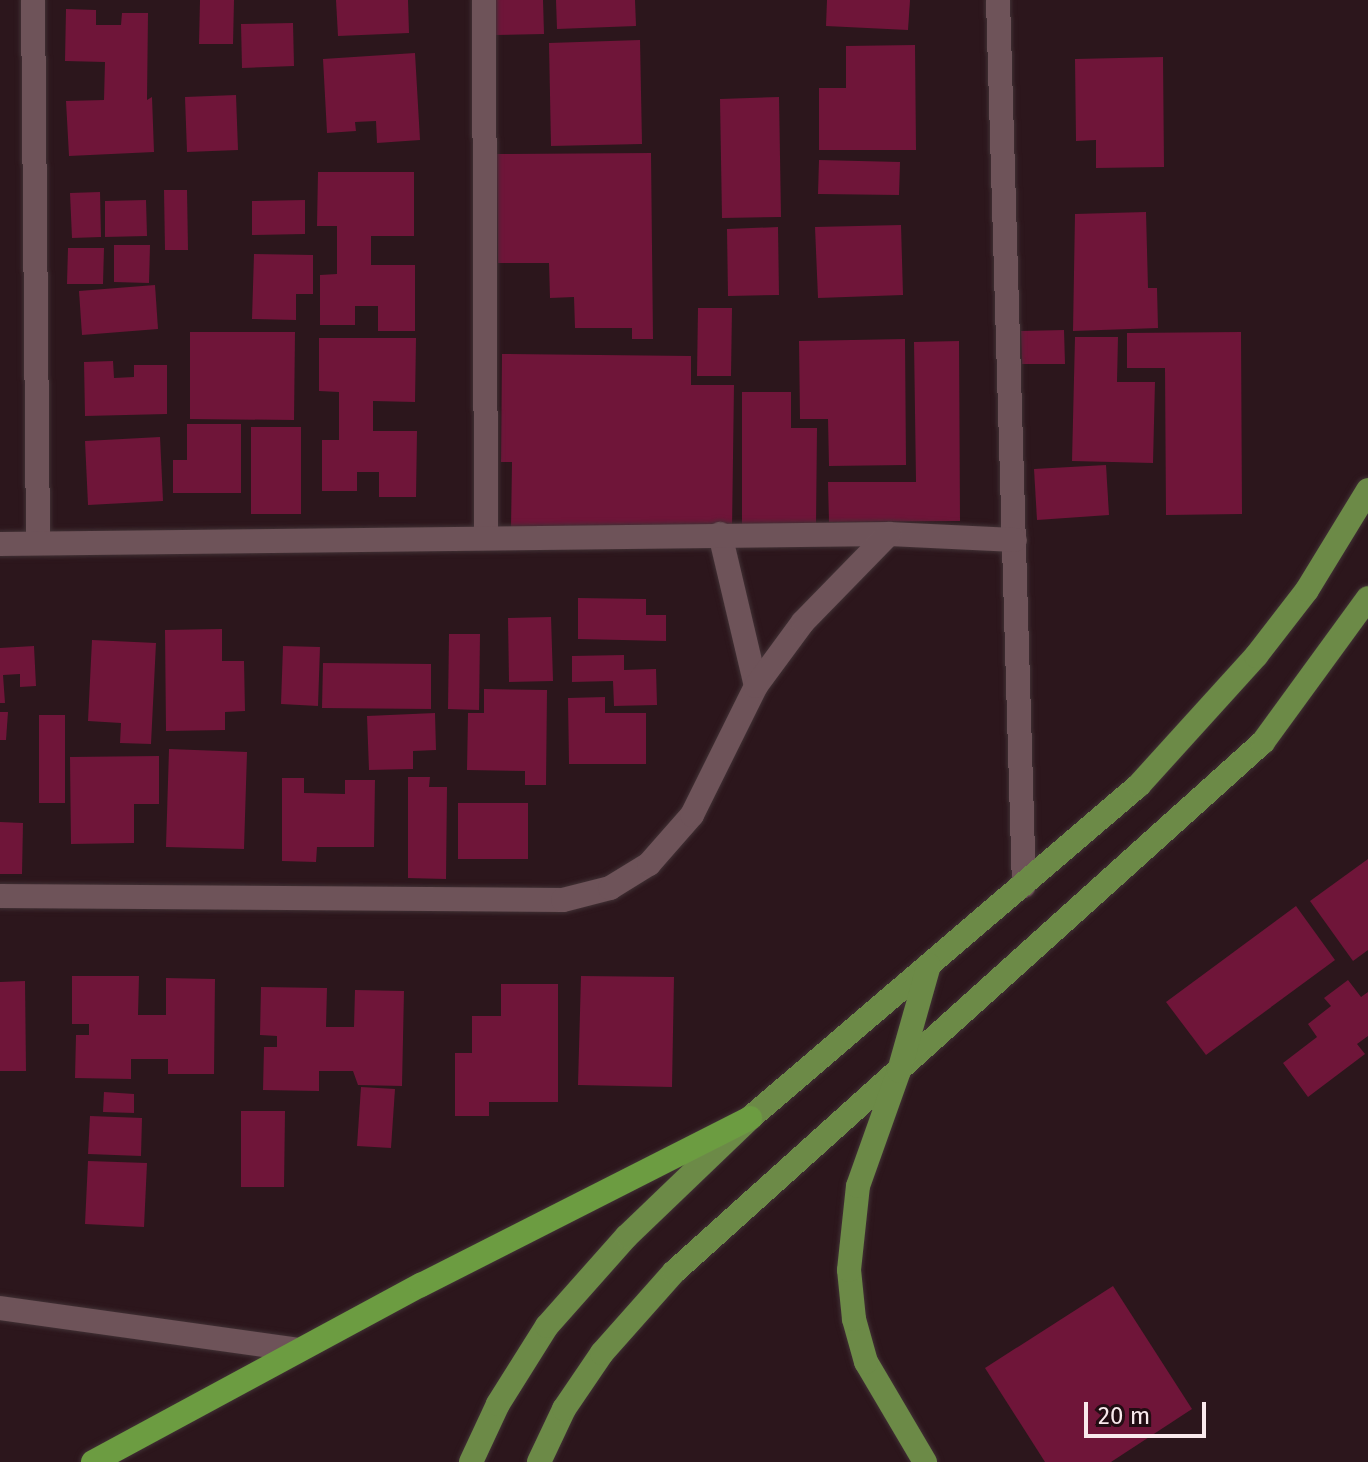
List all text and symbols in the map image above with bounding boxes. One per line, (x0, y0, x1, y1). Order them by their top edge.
scale bar (1088, 1386, 1210, 1436)
text: 20 m (1098, 1402, 1150, 1430)

